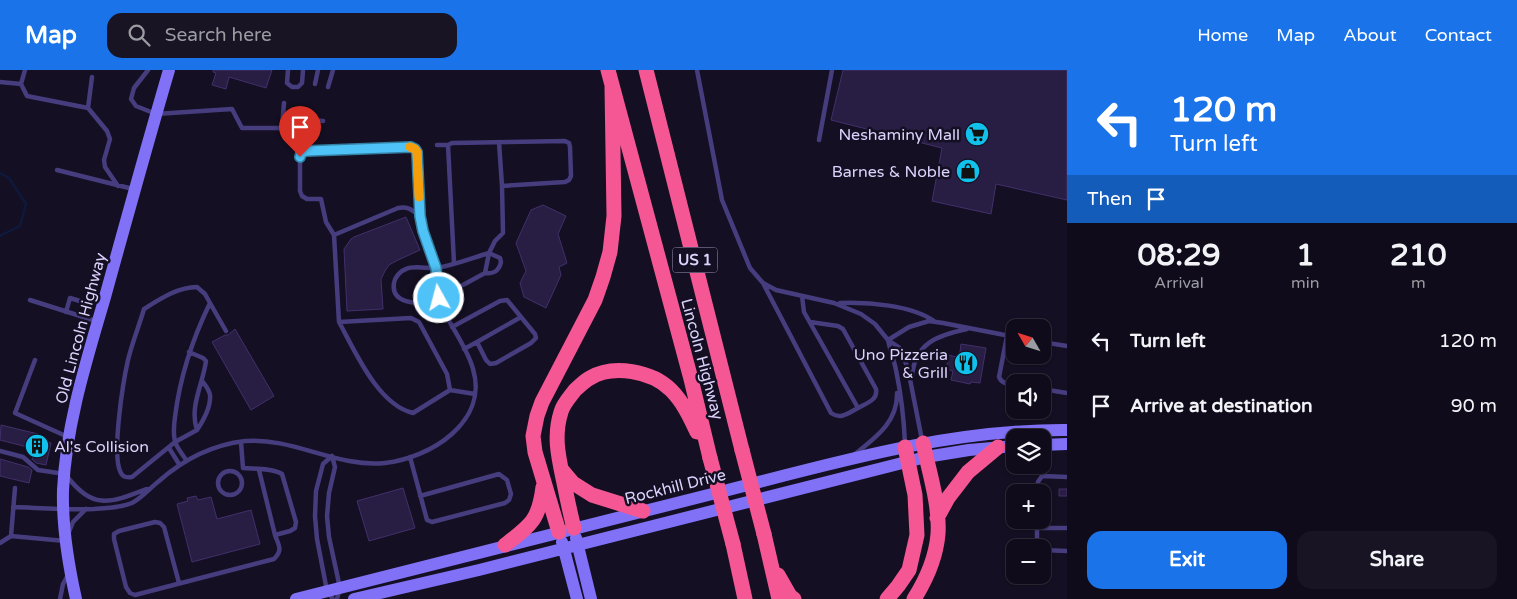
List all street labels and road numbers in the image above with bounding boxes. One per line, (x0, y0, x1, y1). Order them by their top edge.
road number: US 1 (672, 248, 718, 272)
street label: Old Lincoln Highway (51, 250, 111, 406)
street label: Lincoln Highway (676, 296, 728, 422)
street label: Rockhill Drive (623, 465, 728, 509)

